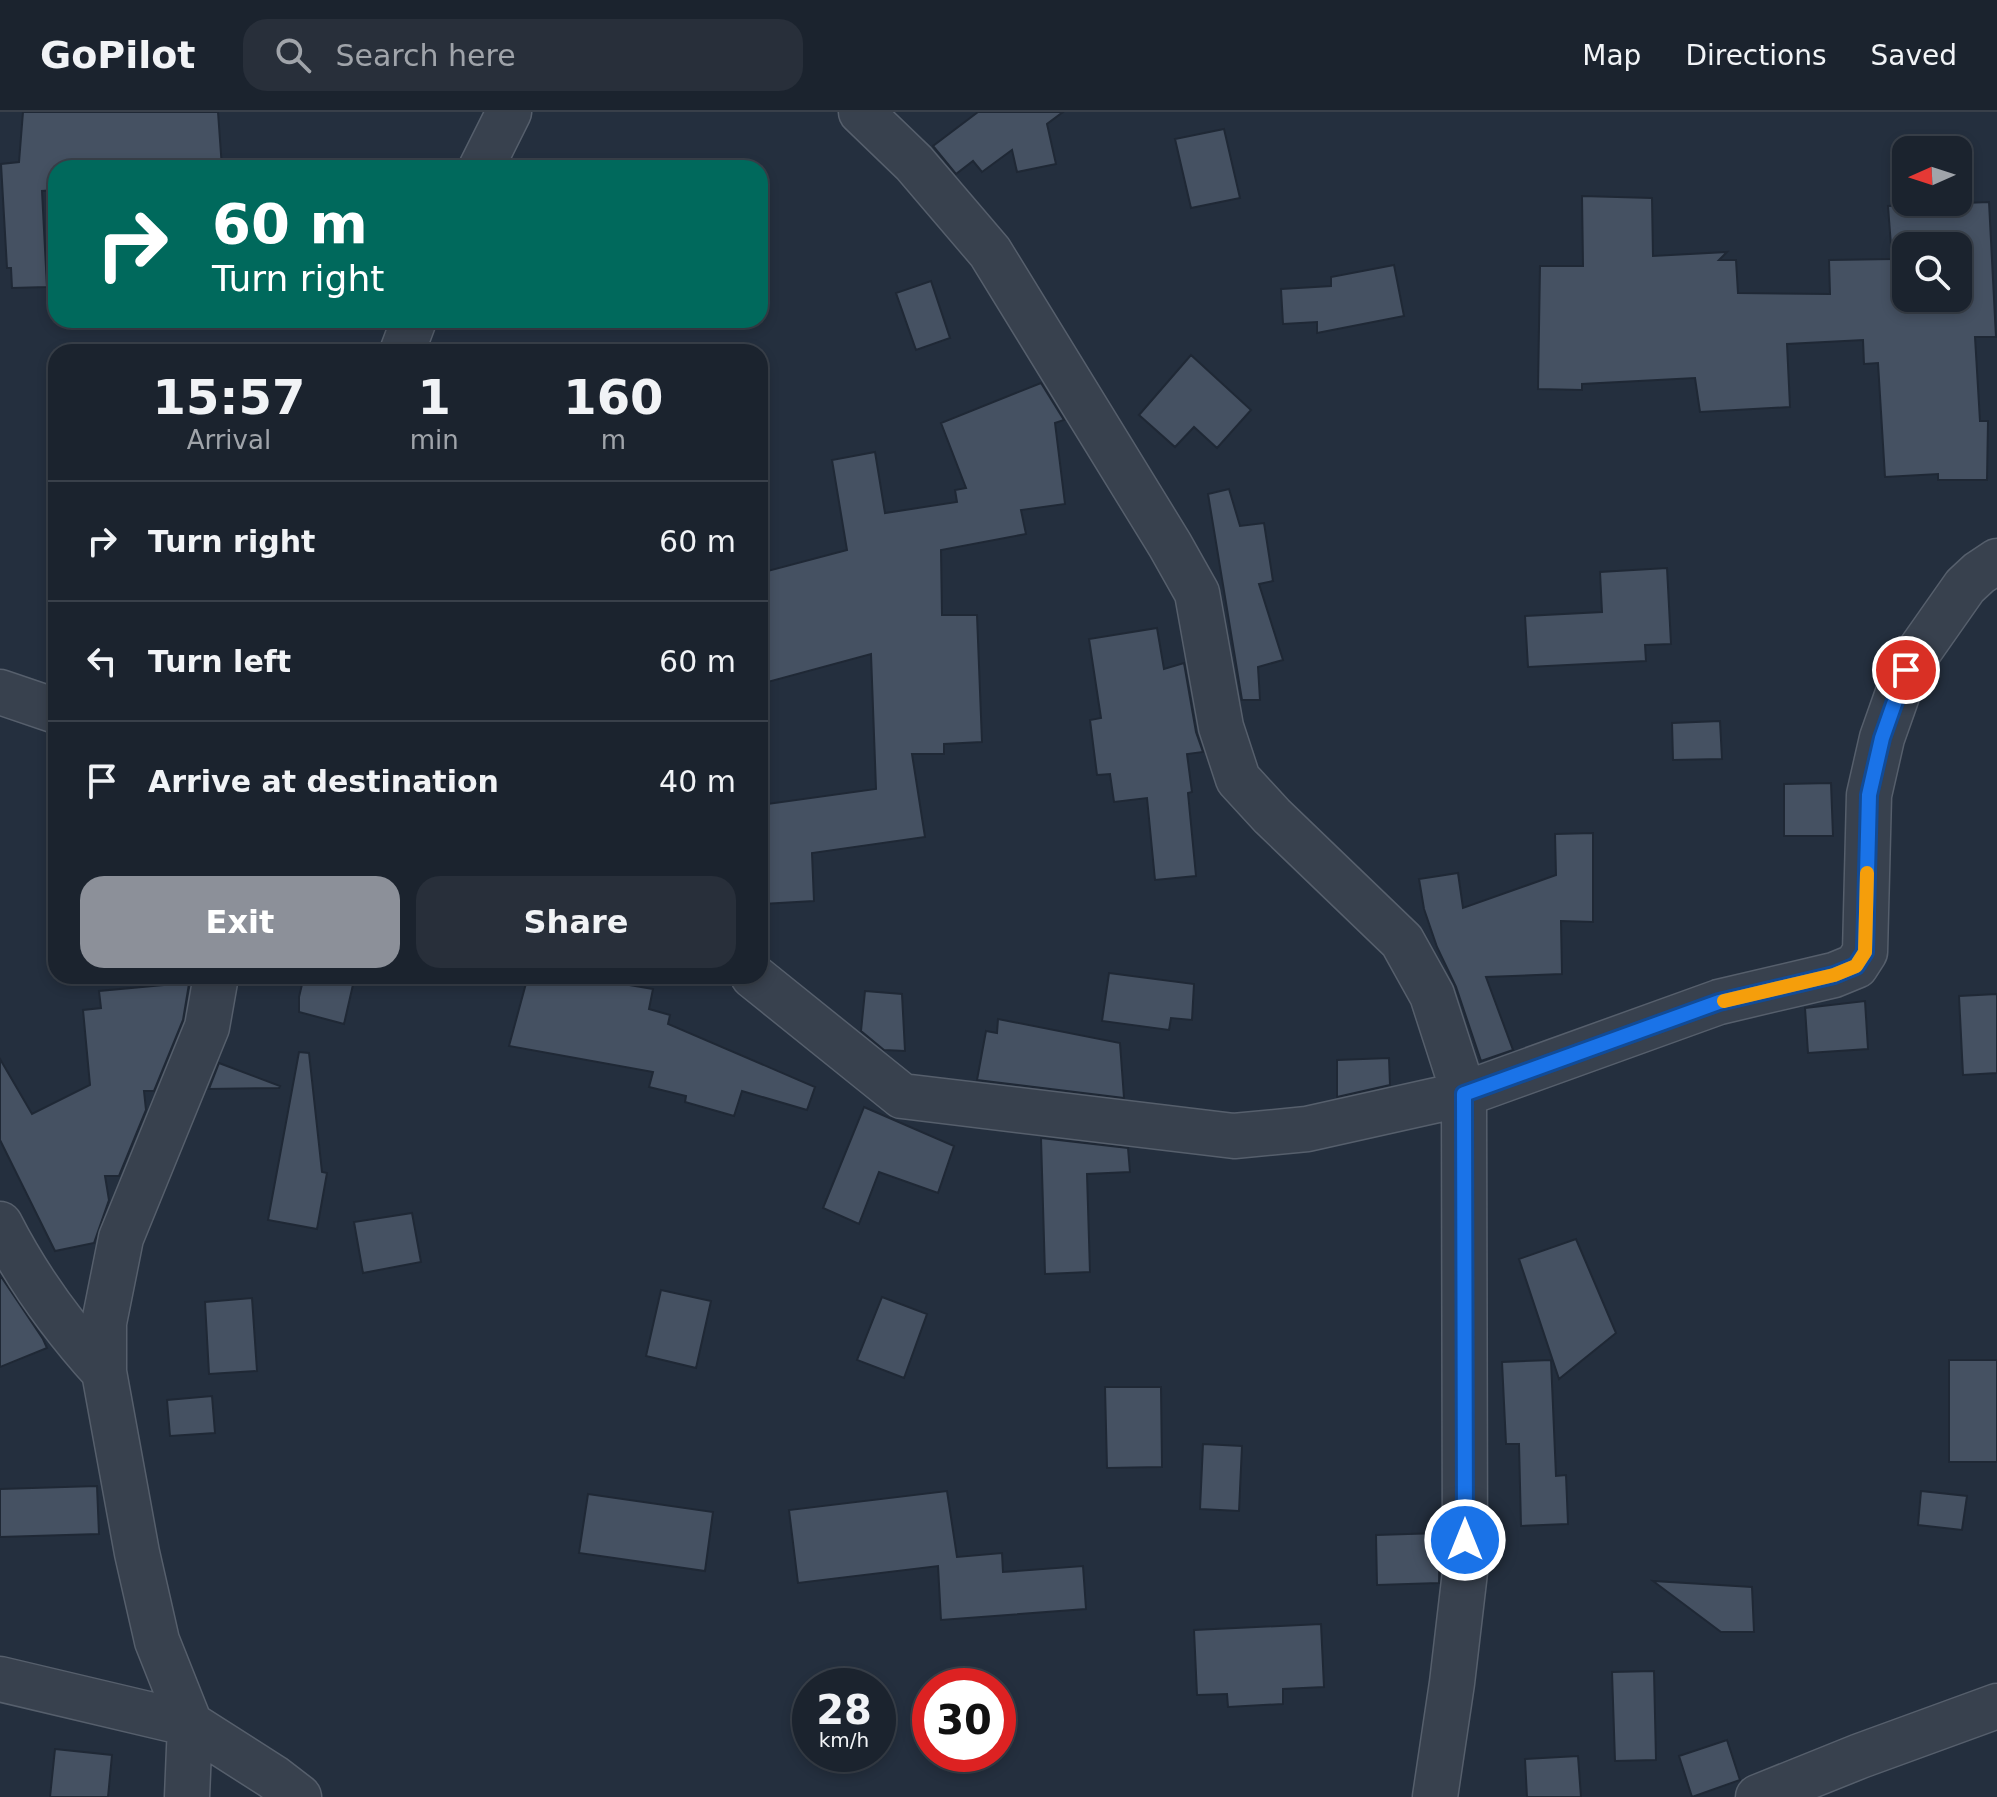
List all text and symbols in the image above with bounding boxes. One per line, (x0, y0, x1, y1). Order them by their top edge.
search box (243, 19, 803, 91)
text: GoPilot (40, 33, 195, 77)
icon: search (271, 33, 315, 77)
text: Search here (335, 38, 516, 73)
text: Map (1582, 39, 1641, 72)
text: Directions (1685, 39, 1826, 72)
text: Saved (1870, 39, 1957, 72)
north arrow (1892, 136, 1972, 216)
map controls (1892, 136, 1972, 312)
text: 60 m (212, 191, 368, 256)
icon: right (80, 192, 184, 296)
button: search (1892, 232, 1972, 312)
text: Turn right (212, 258, 384, 299)
text: 15:57 (152, 369, 305, 425)
text: 1 (418, 369, 451, 425)
text: 160 (563, 369, 663, 425)
text: Arrival (187, 425, 271, 455)
text: min (410, 425, 459, 455)
text: m (601, 425, 626, 455)
icon: right (80, 519, 124, 563)
text: Turn right (148, 524, 315, 559)
text: 60 m (659, 524, 736, 559)
pin (1872, 636, 1940, 704)
icon: left (80, 639, 124, 683)
text: Turn left (148, 644, 291, 679)
text: 60 m (659, 644, 736, 679)
icon: arrive (1884, 648, 1928, 692)
icon: arrive (80, 759, 124, 803)
text: Arrive at destination (148, 764, 499, 799)
text: 40 m (659, 764, 736, 799)
button: Exit (80, 876, 400, 968)
button: Share (416, 876, 736, 968)
position arrow (1423, 1498, 1507, 1582)
speed limit sign: 30 (912, 1668, 1016, 1772)
text: 28 (816, 1687, 872, 1733)
text: km/h (819, 1728, 869, 1752)

